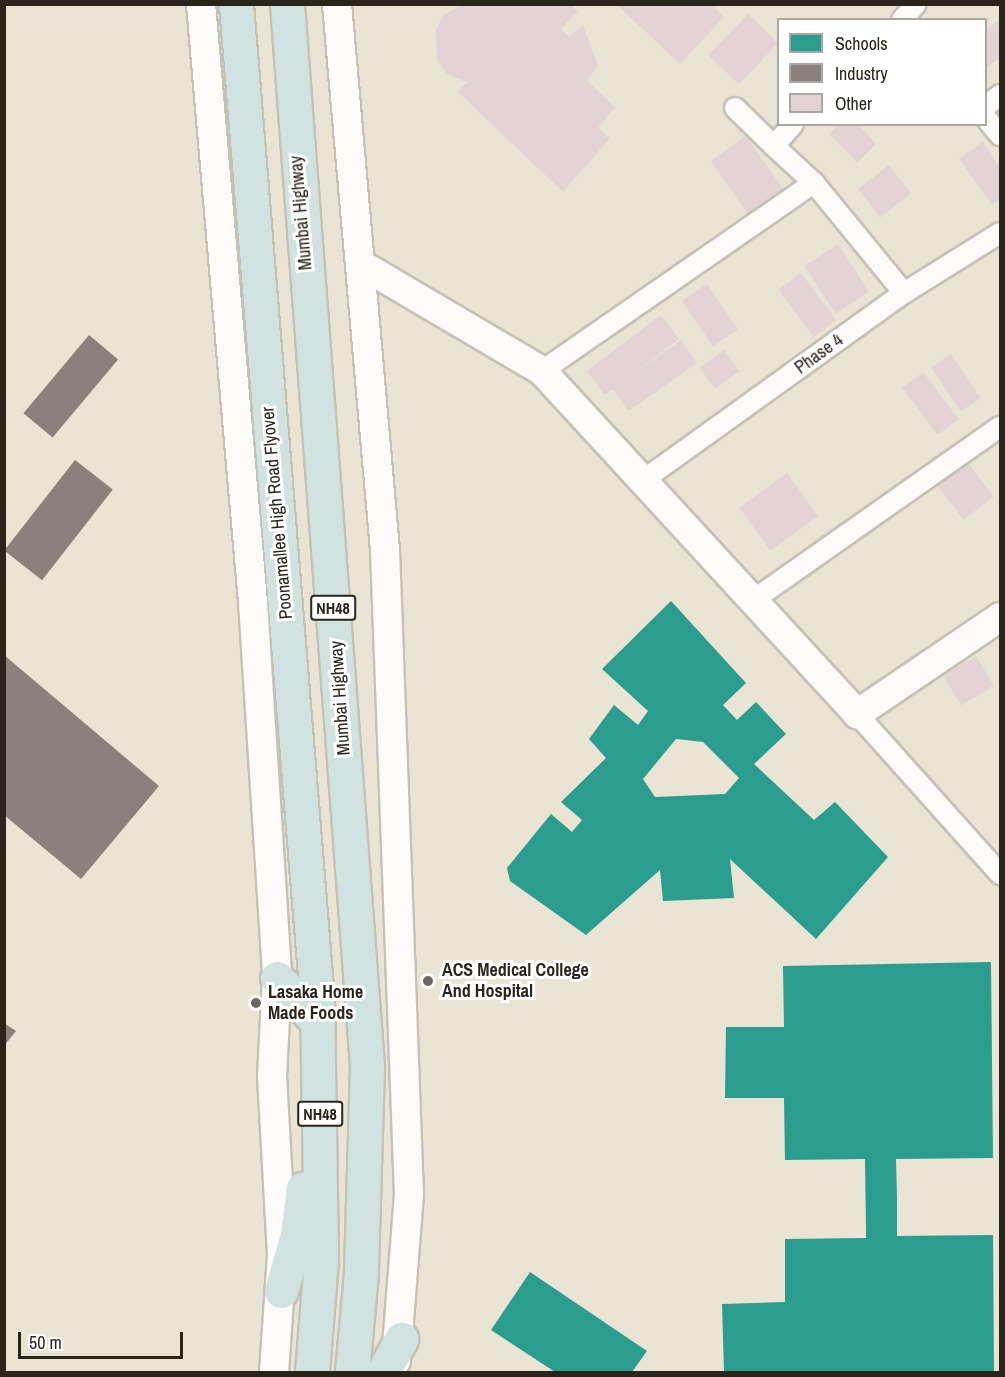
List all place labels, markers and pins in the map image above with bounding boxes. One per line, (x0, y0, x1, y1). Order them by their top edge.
place label: ACS Medical College And Hospital (442, 960, 589, 1002)
marker: ACS Medical College And Hospital (419, 972, 437, 990)
place label: Lasaka Home Made Foods (268, 982, 363, 1024)
marker: Lasaka Home Made Foods (249, 996, 263, 1010)

